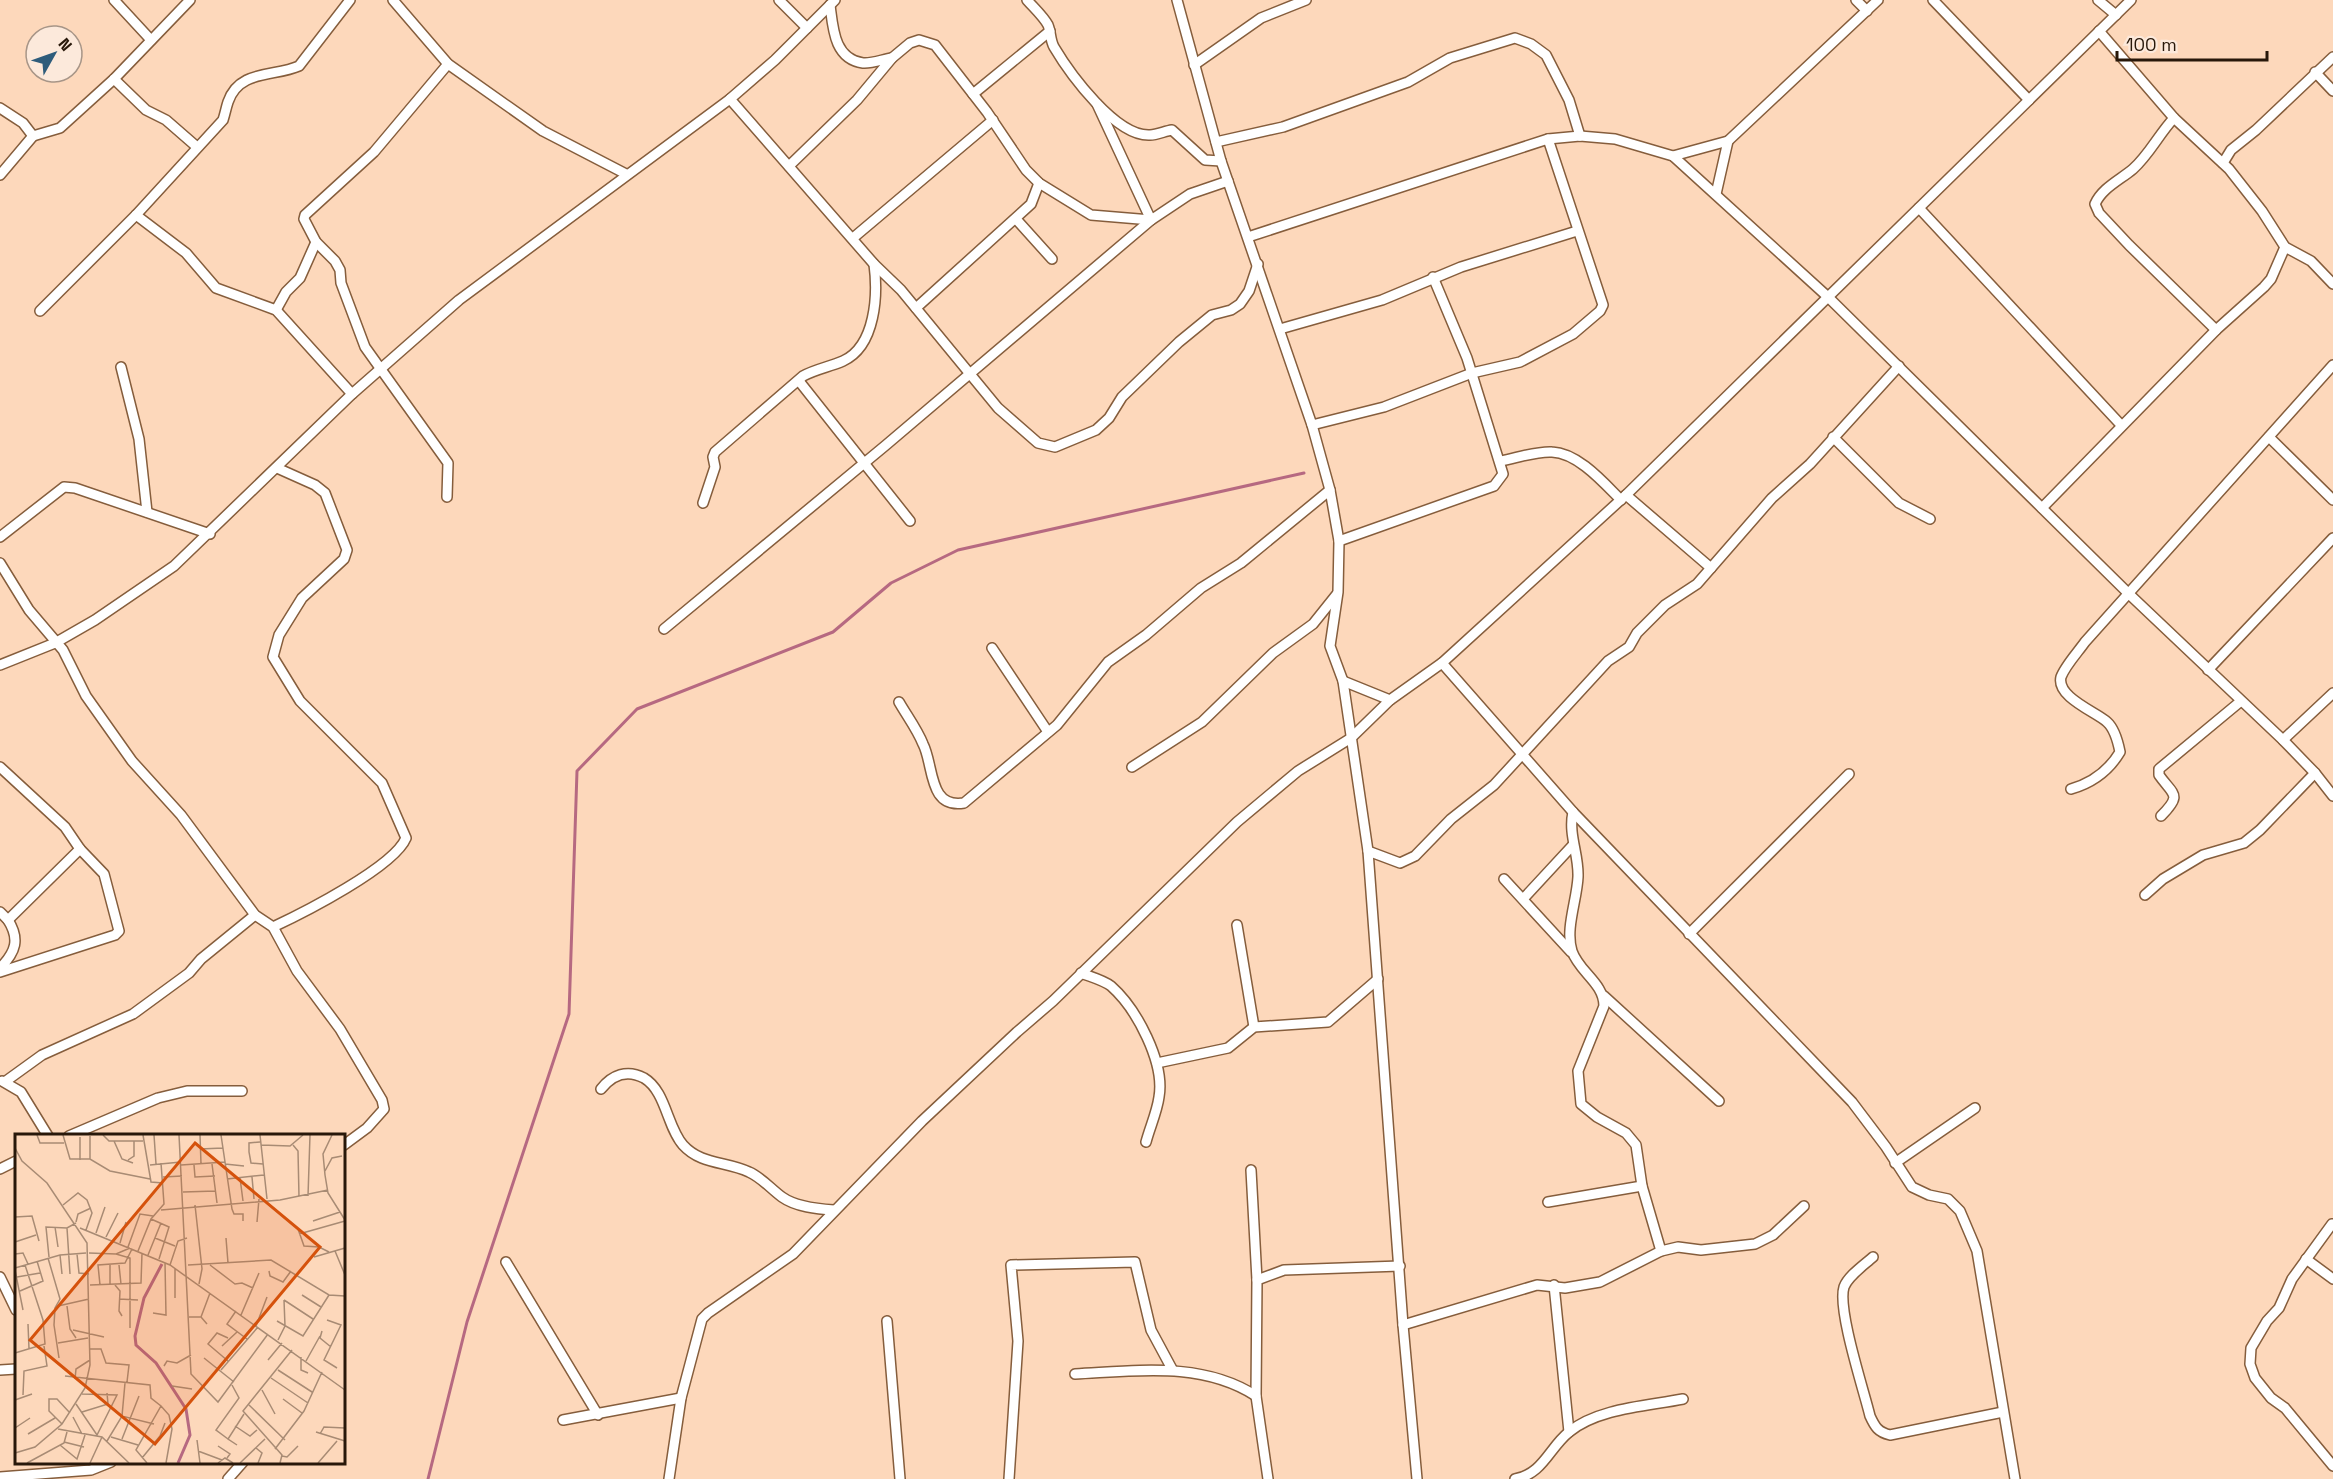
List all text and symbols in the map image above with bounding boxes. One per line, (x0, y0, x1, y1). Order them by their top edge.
north arrow (24, 24, 84, 84)
scale bar (2117, 24, 2267, 62)
text: 100 m (2126, 33, 2177, 56)
text: N (54, 34, 77, 56)
inset map (15, 1134, 345, 1464)

